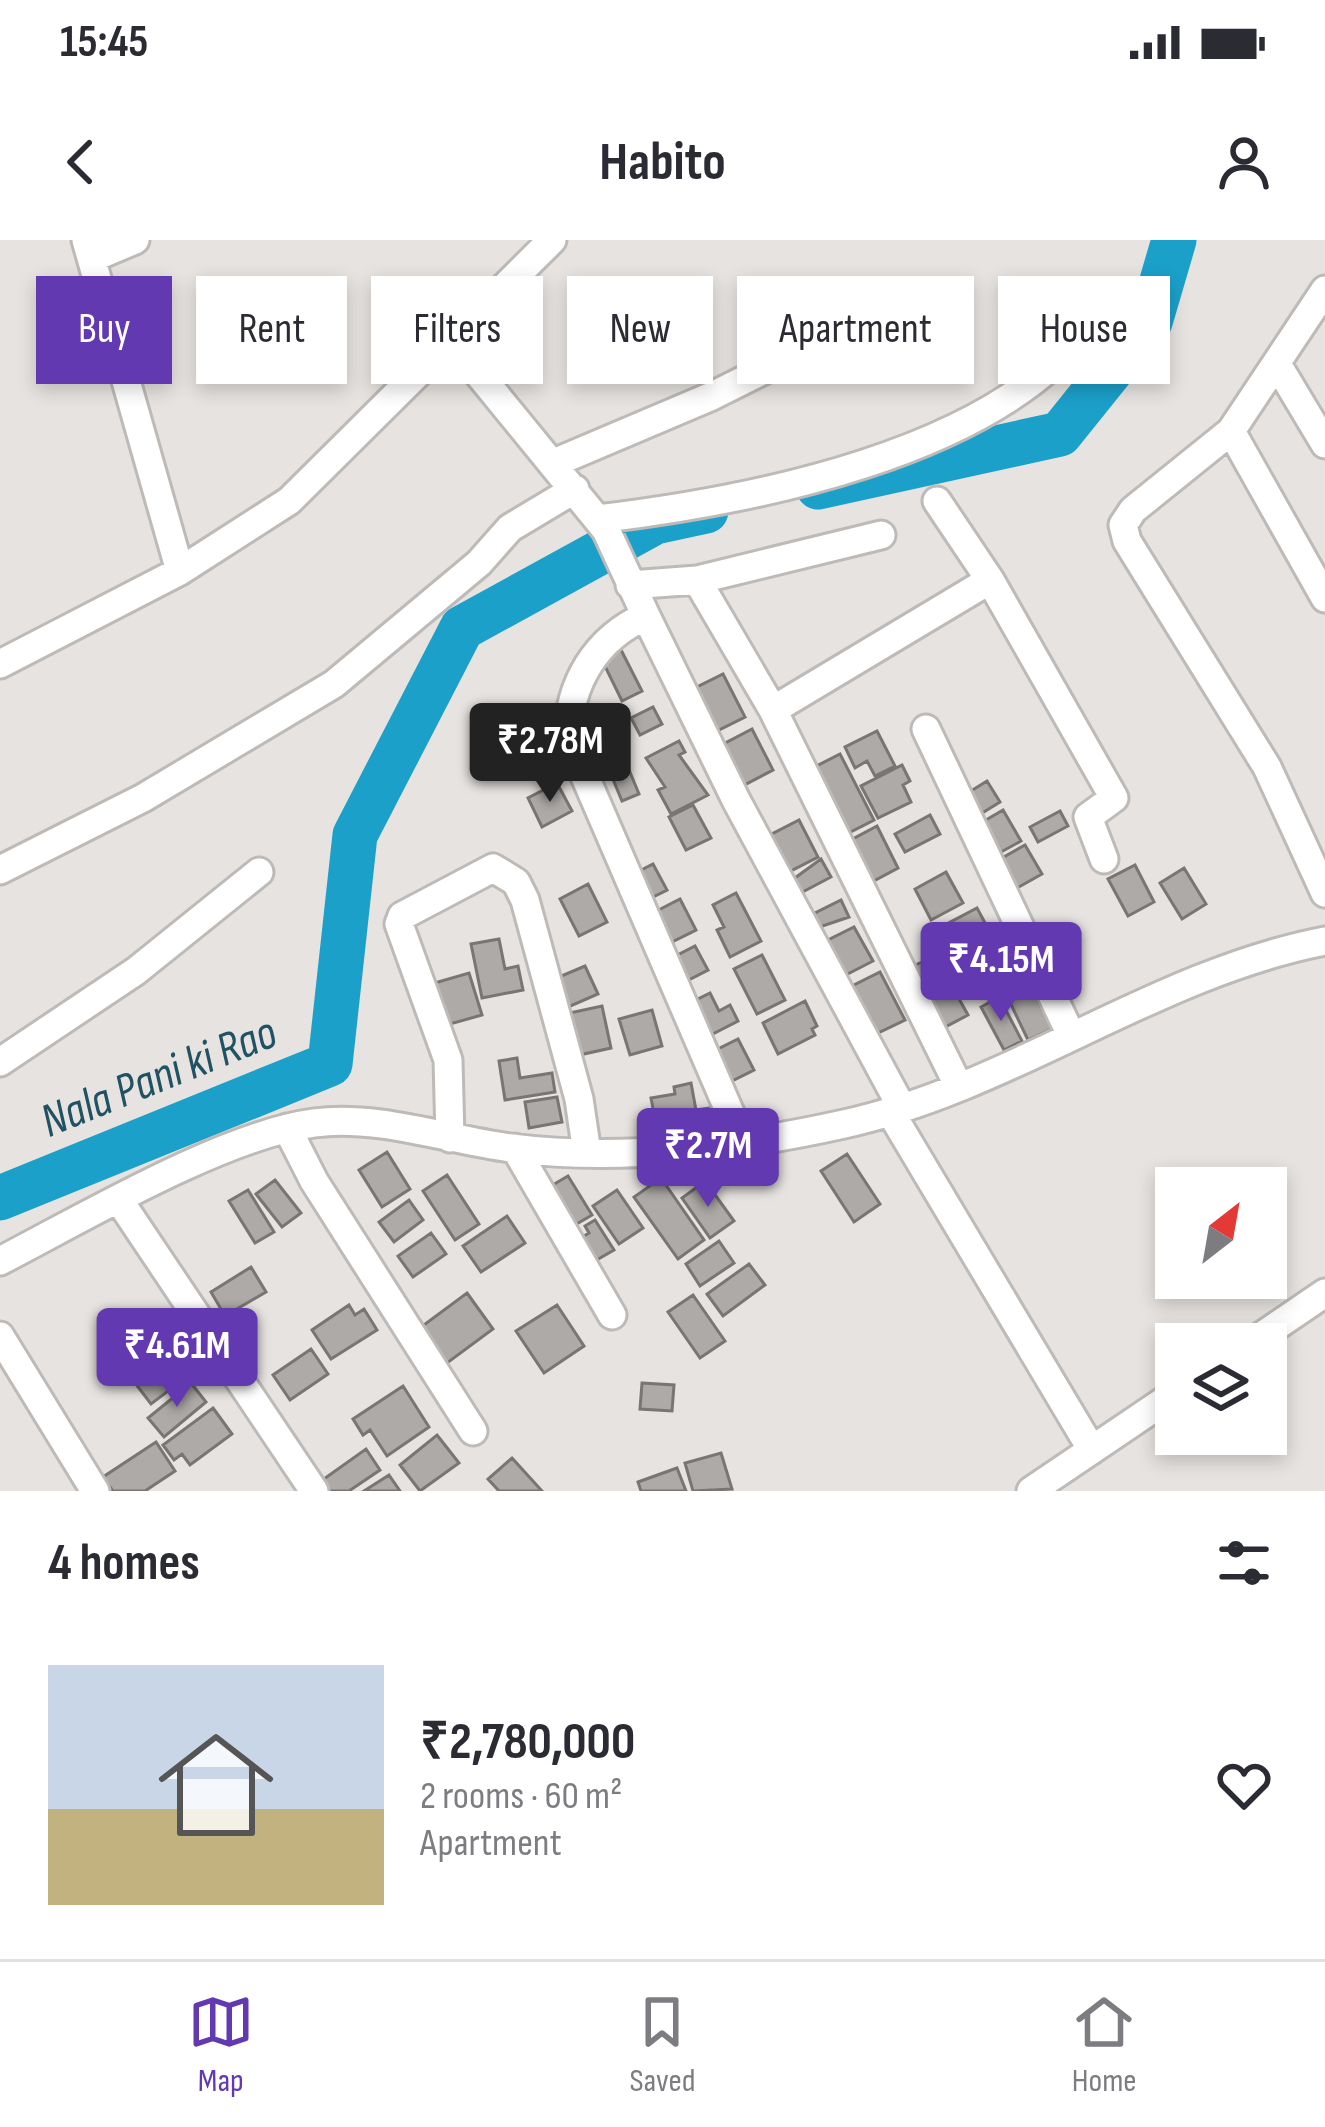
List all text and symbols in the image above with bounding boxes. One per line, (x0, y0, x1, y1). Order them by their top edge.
text: 15:45 (60, 15, 148, 70)
icon: back (48, 129, 114, 195)
icon: person (1211, 129, 1277, 195)
text: Habito (599, 130, 726, 195)
chip: Buy (36, 276, 172, 384)
chip: Rent (196, 276, 347, 384)
chip: Filters (371, 276, 543, 384)
chip: New (567, 276, 713, 384)
chip: Apartment (737, 276, 974, 384)
chip: House (998, 276, 1170, 384)
pin: ₹2.78M (452, 703, 648, 805)
text: ₹2.78M (497, 718, 603, 765)
pin: ₹4.15M (903, 922, 1099, 1024)
text: ₹4.15M (948, 937, 1054, 984)
water label: Nala Pani ki Rao (33, 1004, 285, 1150)
pin: ₹2.7M (624, 1108, 792, 1210)
text: ₹2.7M (664, 1123, 752, 1170)
north arrow (1155, 1167, 1287, 1299)
map controls (1155, 1167, 1287, 1455)
pin: ₹4.61M (79, 1308, 275, 1410)
text: ₹4.61M (124, 1323, 230, 1370)
button: layers (1155, 1323, 1287, 1455)
icon: filters (1211, 1530, 1277, 1596)
text: 4 homes (48, 1533, 200, 1594)
text: ₹2,780,000 (420, 1712, 635, 1773)
icon: home (144, 1713, 288, 1857)
icon: heart (1211, 1752, 1277, 1818)
text: 2 rooms · 60 m² (420, 1773, 622, 1820)
text: Apartment (420, 1820, 562, 1867)
tab: Map (188, 1989, 254, 2101)
tab: Saved (629, 1989, 696, 2101)
tab: Home (1071, 1989, 1137, 2101)

